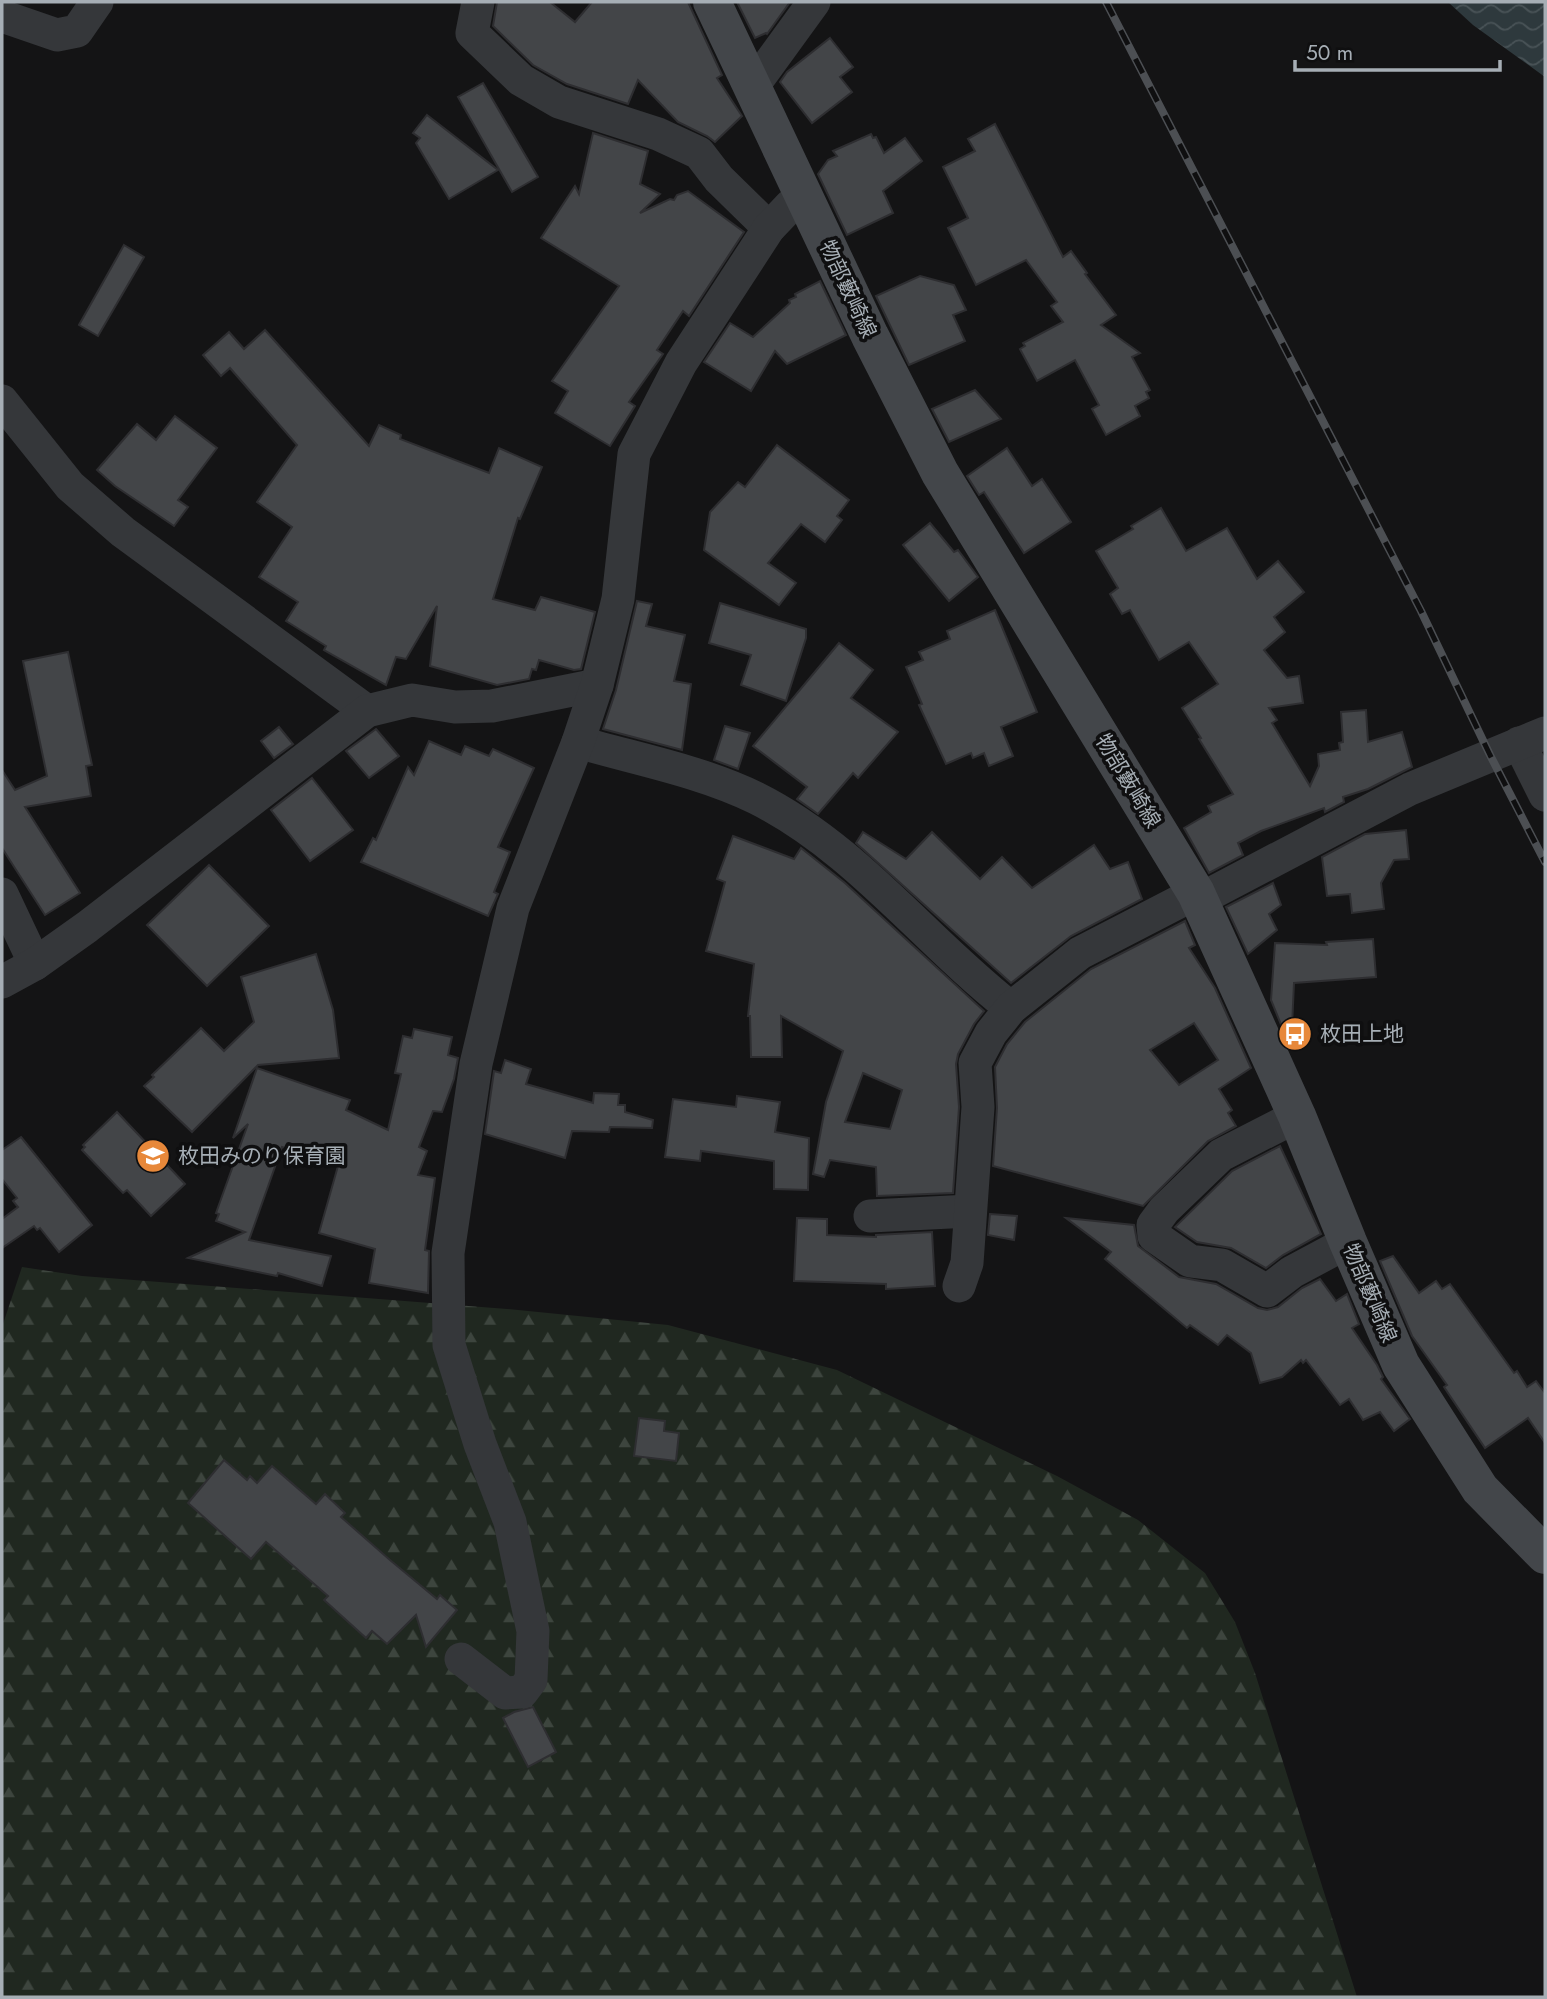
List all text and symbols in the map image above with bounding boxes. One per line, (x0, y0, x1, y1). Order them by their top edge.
scale bar (1295, 28, 1500, 72)
text: 50 m (1306, 38, 1353, 68)
street label: 物部藪崎線 (812, 235, 884, 343)
street label: 物部藪崎線 (1088, 728, 1168, 834)
bus stop icon: 枚田上地 (1276, 1015, 1314, 1053)
place label: 枚田上地 (1320, 1019, 1404, 1049)
school or university icon: 枚田みのり保育園 (134, 1137, 172, 1175)
place label: 枚田みのり保育園 (178, 1141, 346, 1171)
street label: 物部藪崎線 (1336, 1239, 1404, 1347)

